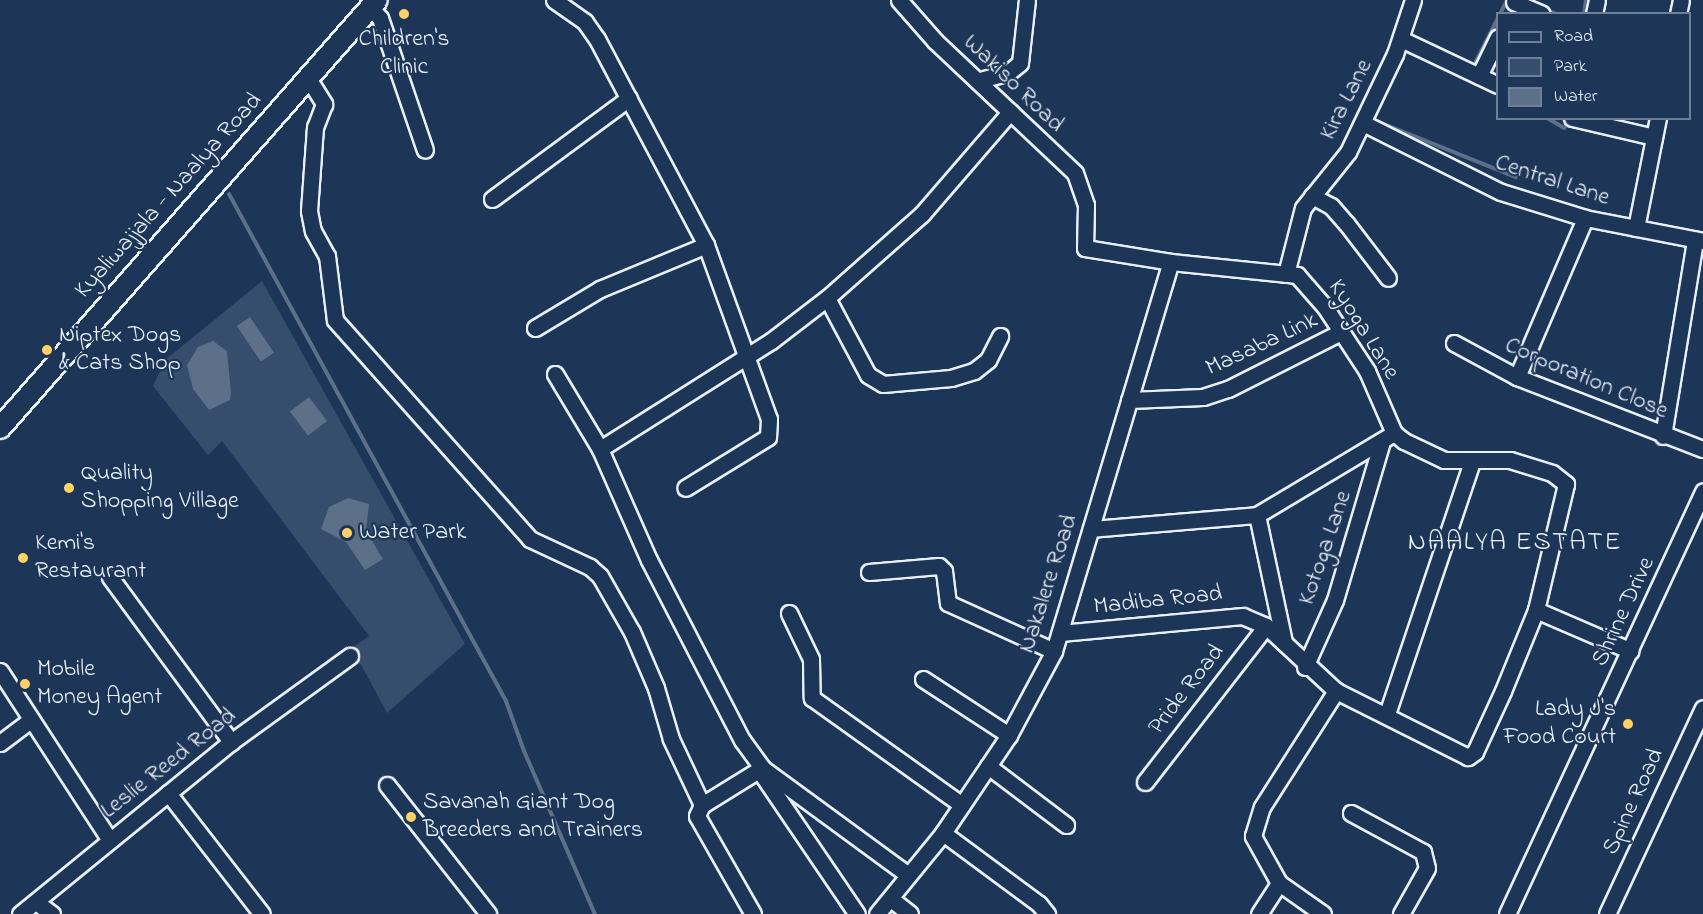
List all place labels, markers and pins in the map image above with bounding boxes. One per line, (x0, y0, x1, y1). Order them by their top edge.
marker: Children's Clinic (395, 5, 413, 23)
place label: Children's Clinic (358, 26, 450, 82)
place label: Niptex Dogs & Cats Shop (59, 322, 181, 378)
marker: Niptex Dogs & Cats Shop (40, 343, 54, 357)
place label: Quality Shopping Village (81, 460, 239, 516)
marker: Quality Shopping Village (62, 481, 76, 495)
place label: Water Park (359, 519, 466, 547)
marker: Water Park (340, 526, 354, 540)
place label: Kemi's Restaurant (35, 530, 146, 586)
marker: Kemi's Restaurant (16, 551, 30, 565)
place label: Mobile Money Agent (37, 656, 162, 712)
marker: Mobile Money Agent (18, 677, 32, 691)
place label: Lady J's Food Court (1503, 696, 1616, 752)
marker: Lady J's Food Court (1621, 717, 1635, 731)
place label: Savanah Giant Dog Breeders and Trainers (423, 789, 643, 845)
marker: Savanah Giant Dog Breeders and Trainers (404, 810, 418, 824)

